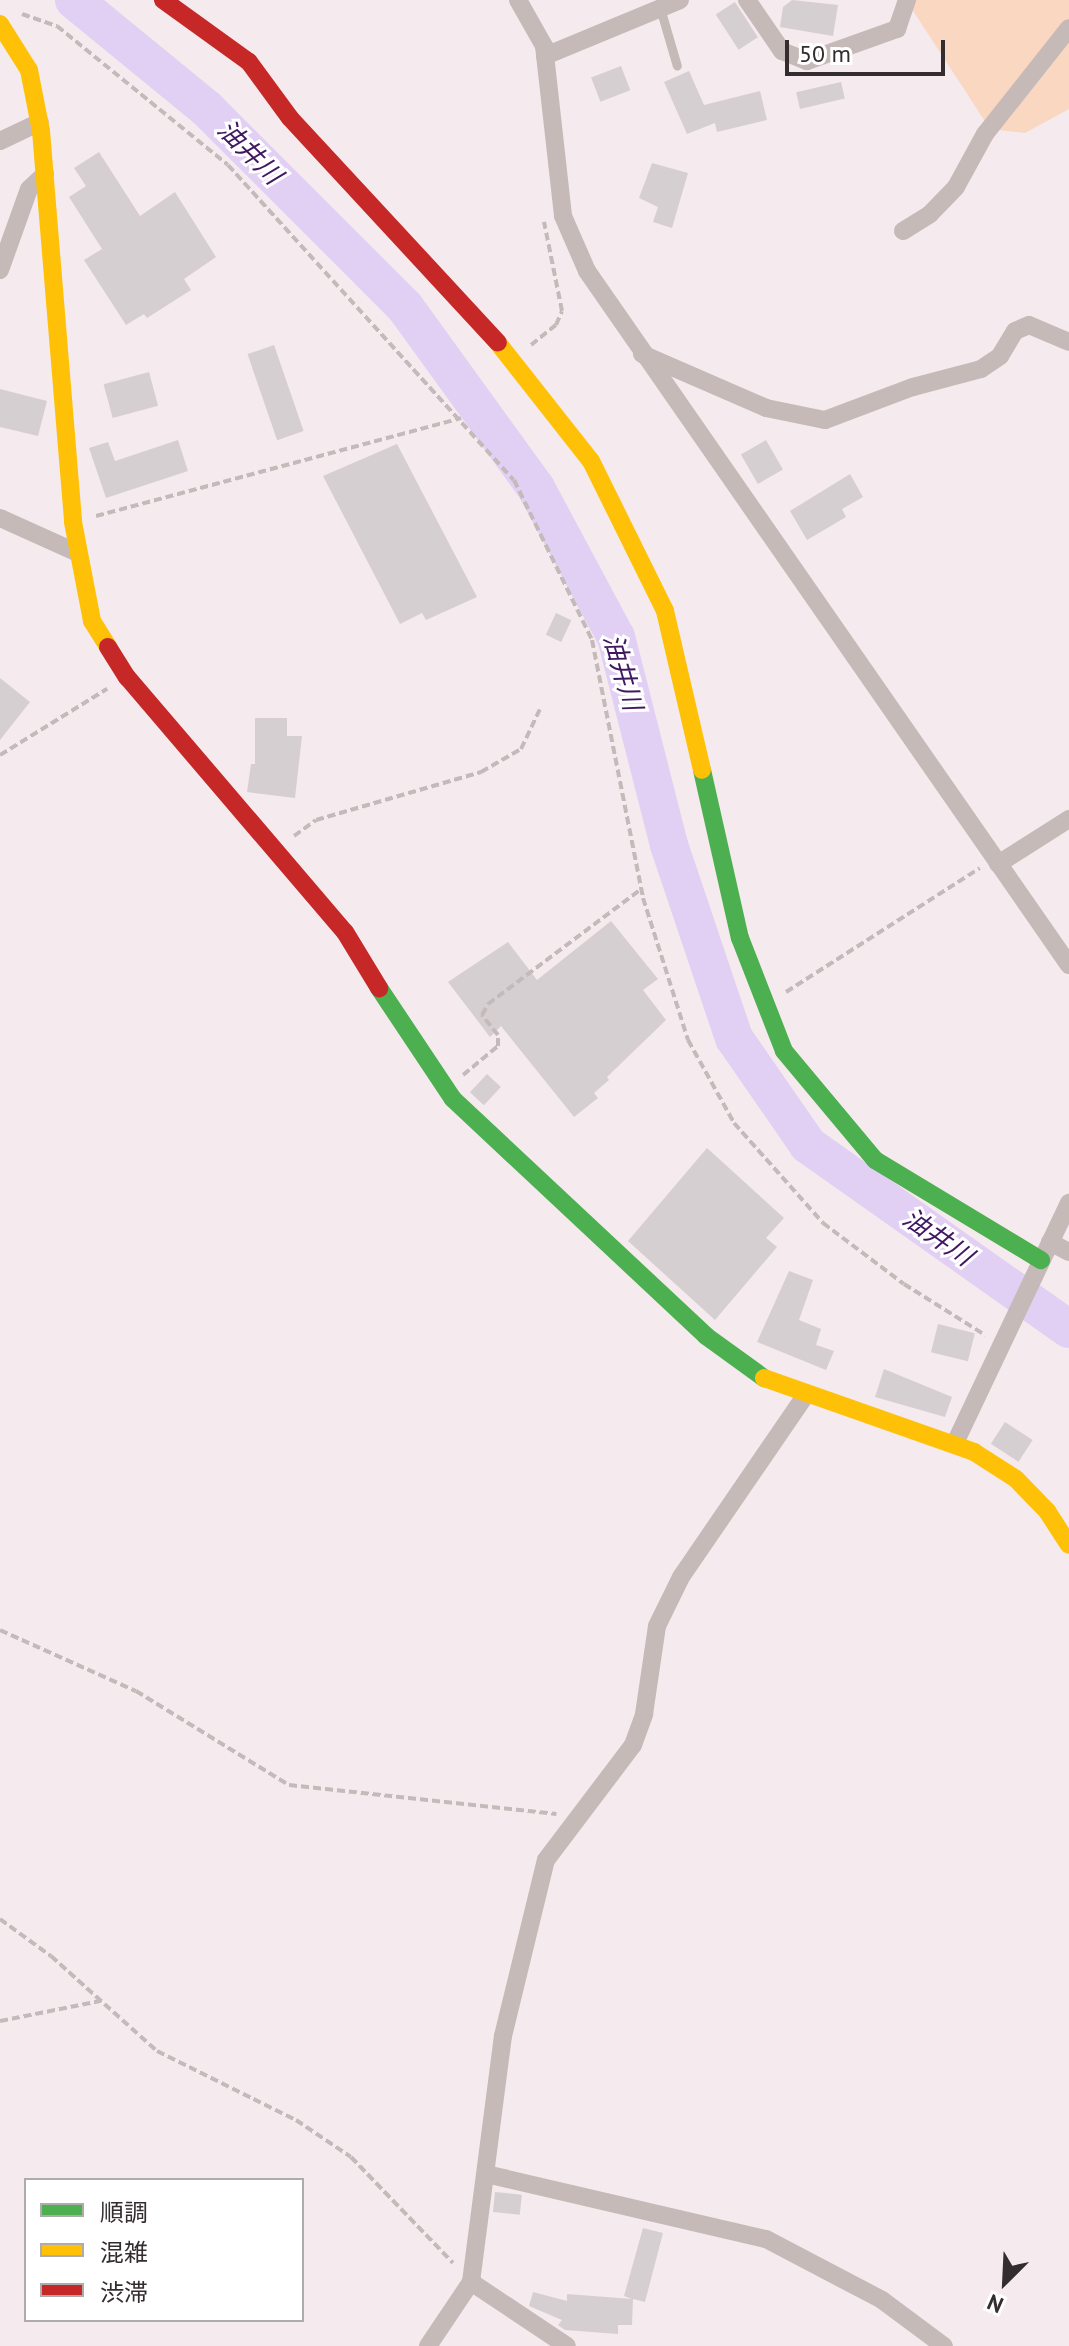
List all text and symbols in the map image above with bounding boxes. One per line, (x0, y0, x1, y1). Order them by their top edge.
scale bar (789, 24, 949, 74)
text: 50 m (799, 38, 851, 69)
water label: 油井川 (211, 113, 289, 191)
water label: 油井川 (597, 630, 649, 714)
water label: 油井川 (897, 1202, 979, 1272)
legend (24, 2178, 304, 2322)
text: 順調 (100, 2197, 148, 2228)
text: 混雑 (100, 2237, 148, 2268)
north arrow (965, 2242, 1045, 2322)
text: 渋滞 (100, 2277, 148, 2308)
text: N (983, 2288, 1008, 2320)

